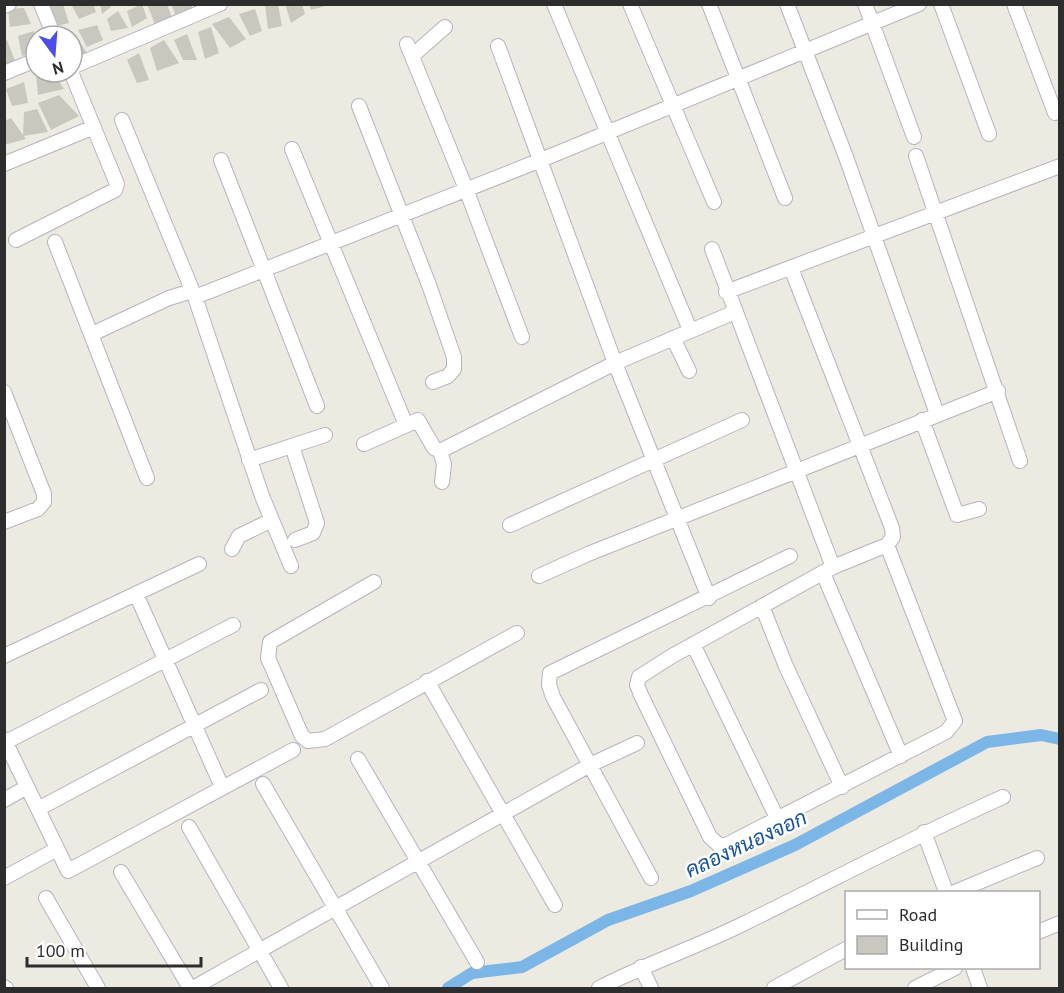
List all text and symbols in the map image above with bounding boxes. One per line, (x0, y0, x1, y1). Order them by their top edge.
north arrow (24, 24, 84, 84)
text: N (50, 57, 66, 79)
water label: คลองหนองจอก (681, 804, 811, 884)
legend (845, 891, 1040, 969)
text: Road (899, 903, 937, 926)
scale bar (27, 930, 201, 968)
text: Building (899, 933, 963, 956)
text: 100 m (36, 939, 85, 962)

